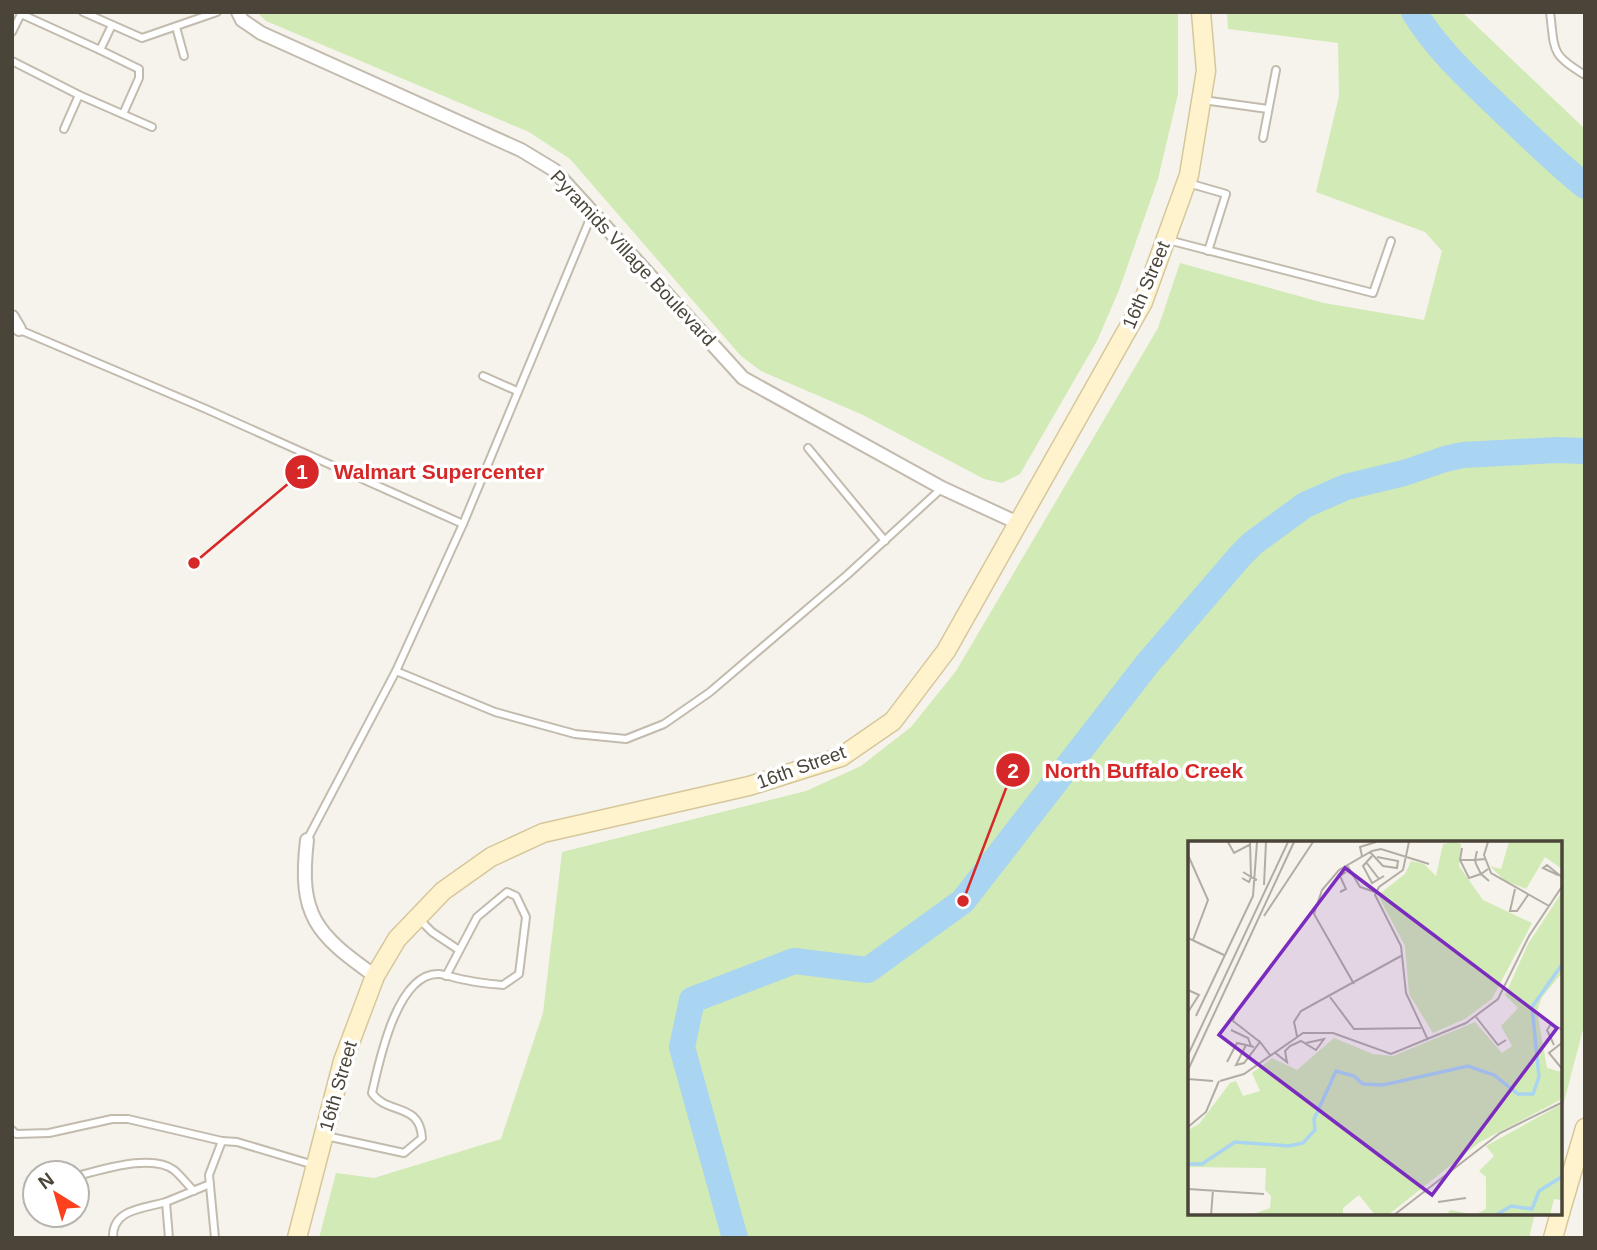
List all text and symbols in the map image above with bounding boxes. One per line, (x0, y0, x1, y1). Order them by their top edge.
street label: Pyramids Village Boulevard (546, 166, 720, 350)
street label: 16th Street (1118, 237, 1174, 332)
callout: Walmart Supercenter (285, 451, 558, 493)
text: 1 (296, 460, 308, 483)
text: Walmart Supercenter (334, 460, 544, 483)
street label: 16th Street (754, 741, 849, 793)
callout: North Buffalo Creek (996, 749, 1257, 791)
text: 2 (1007, 759, 1019, 782)
text: North Buffalo Creek (1045, 759, 1243, 782)
inset map (1188, 841, 1562, 1215)
street label: 16th Street (315, 1038, 361, 1134)
north arrow (21, 1159, 91, 1229)
text: N (34, 1168, 58, 1193)

